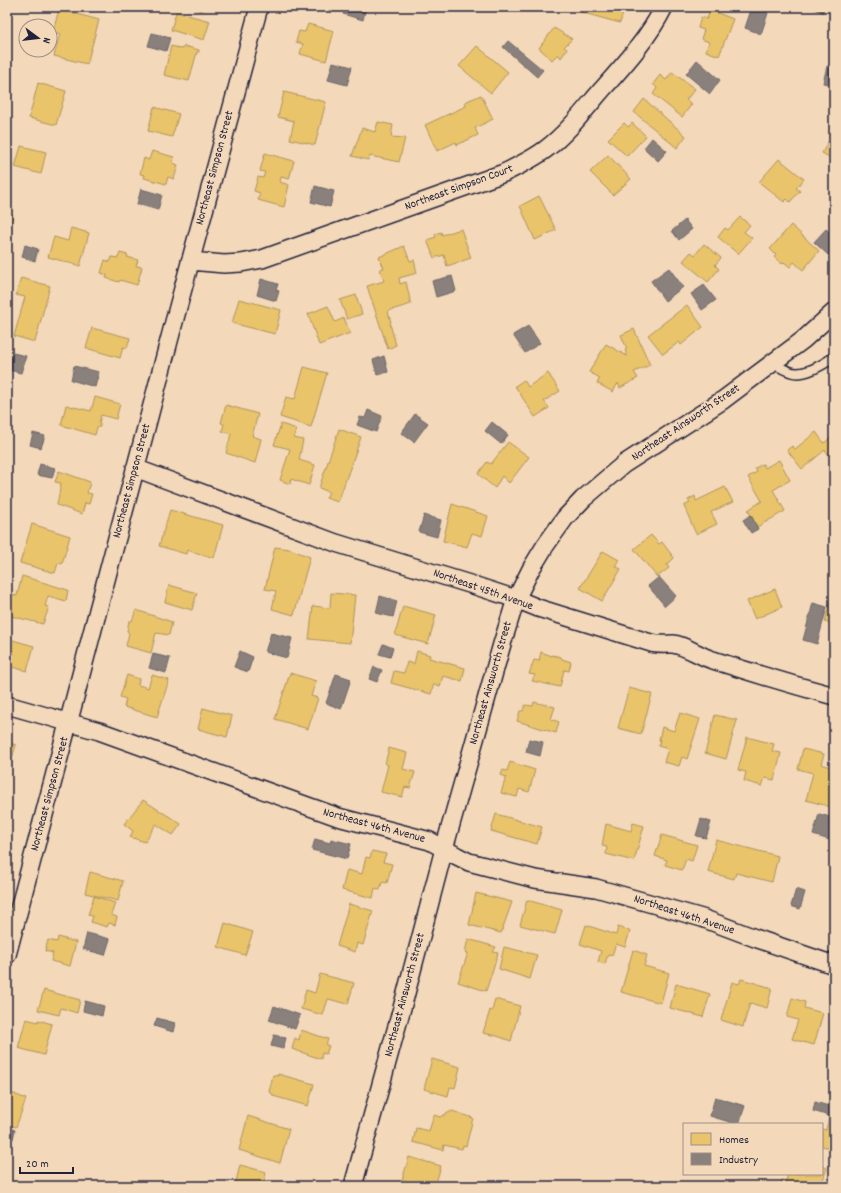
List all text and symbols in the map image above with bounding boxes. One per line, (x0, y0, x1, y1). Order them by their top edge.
north arrow (18, 18, 58, 58)
text: N (37, 35, 54, 45)
street label: Northeast Simpson Street (192, 108, 239, 227)
street label: Northeast Simpson Court (403, 160, 516, 215)
street label: Northeast Ainsworth Street (628, 380, 744, 466)
street label: Northeast Simpson Street (109, 421, 156, 540)
street label: Northeast 45th Avenue (431, 565, 535, 615)
street label: Northeast Ainsworth Street (465, 619, 517, 747)
street label: Northeast Simpson Street (27, 734, 74, 853)
street label: Northeast 46th Avenue (321, 804, 427, 848)
street label: Northeast 46th Avenue (631, 891, 737, 939)
street label: Northeast Ainsworth Street (380, 931, 430, 1059)
legend (683, 1123, 823, 1175)
text: Homes (719, 1132, 749, 1149)
scale bar (20, 1149, 73, 1175)
text: Industry (719, 1152, 759, 1169)
text: 20 m (26, 1156, 49, 1173)

